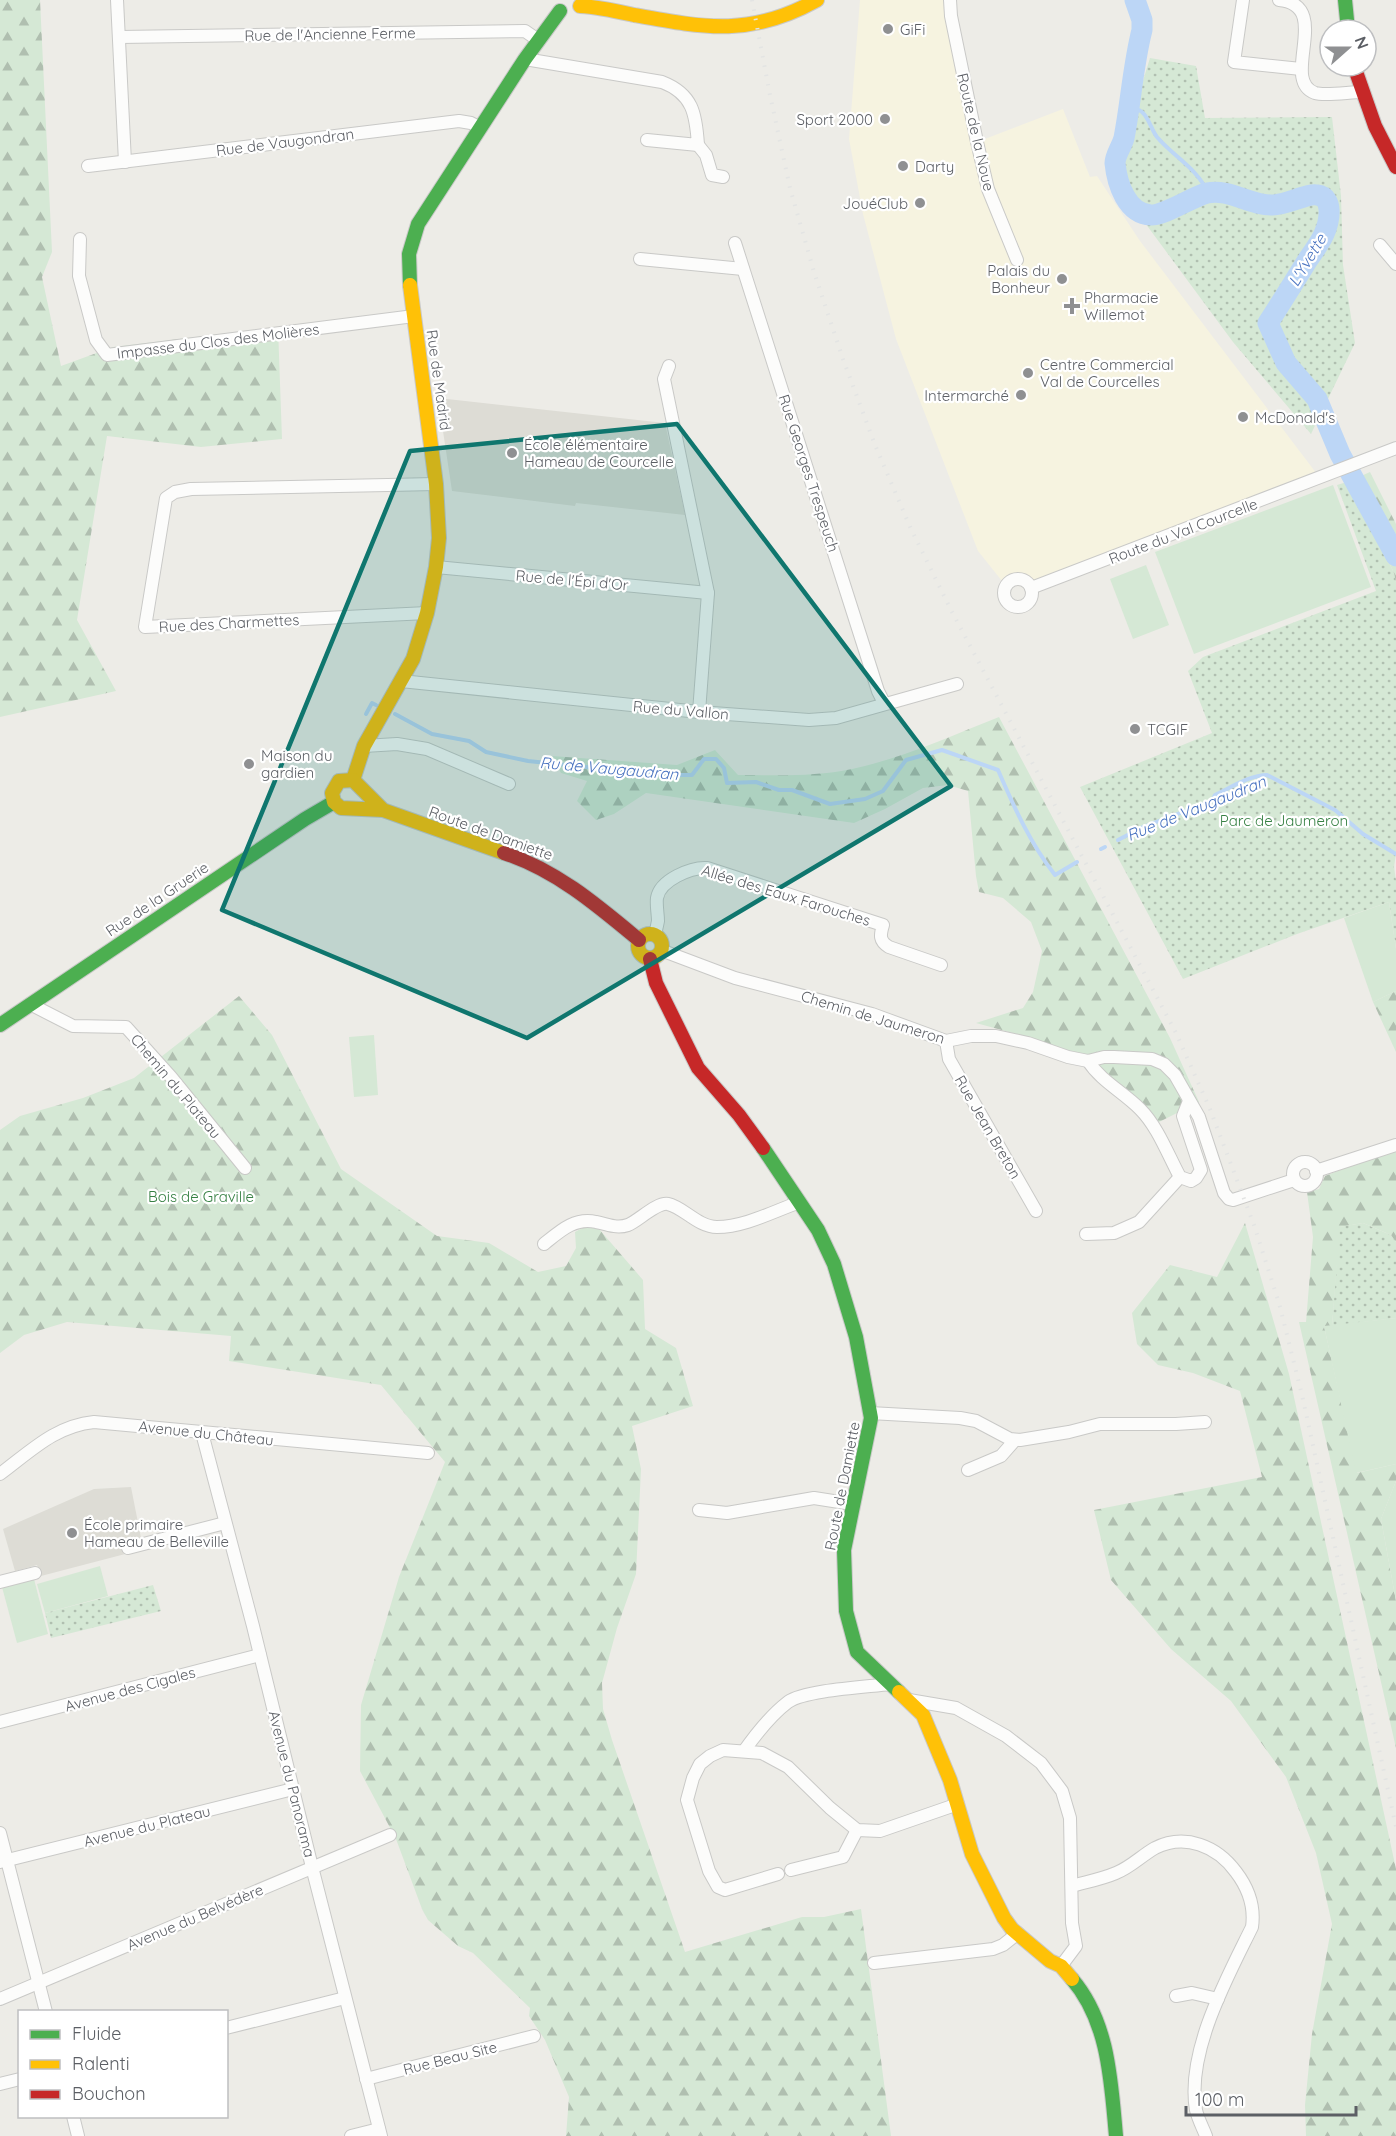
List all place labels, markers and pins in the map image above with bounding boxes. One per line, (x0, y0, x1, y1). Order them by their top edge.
place label: GiFi (900, 20, 925, 39)
marker: GiFi (881, 22, 895, 36)
place label: Sport 2000 (796, 110, 873, 129)
marker: Sport 2000 (878, 112, 892, 126)
place label: Darty (915, 157, 954, 176)
marker: Darty (896, 159, 910, 173)
place label: JouéClub (843, 194, 908, 213)
marker: JouéClub (913, 196, 927, 210)
place label: Palais du Bonheur (987, 261, 1050, 297)
marker: Palais du Bonheur (1055, 272, 1069, 286)
place label: Pharmacie Willemot (1084, 288, 1159, 324)
marker: Pharmacie Willemot (1065, 299, 1079, 313)
place label: Centre Commercial Val de Courcelles (1040, 355, 1174, 391)
marker: Centre Commercial Val de Courcelles (1021, 366, 1035, 380)
place label: Intermarché (924, 386, 1009, 405)
marker: Intermarché (1014, 388, 1028, 402)
place label: McDonald's (1255, 408, 1335, 427)
marker: McDonald's (1236, 410, 1250, 424)
place label: École élémentaire Hameau de Courcelle (524, 435, 674, 471)
marker: École élémentaire Hameau de Courcelle (505, 446, 519, 460)
place label: TCGIF (1147, 720, 1188, 739)
marker: TCGIF (1128, 722, 1142, 736)
place label: Maison du gardien (261, 746, 332, 782)
marker: Maison du gardien (242, 757, 256, 771)
place label: École primaire Hameau de Belleville (84, 1515, 229, 1551)
marker: École primaire Hameau de Belleville (65, 1526, 79, 1540)

